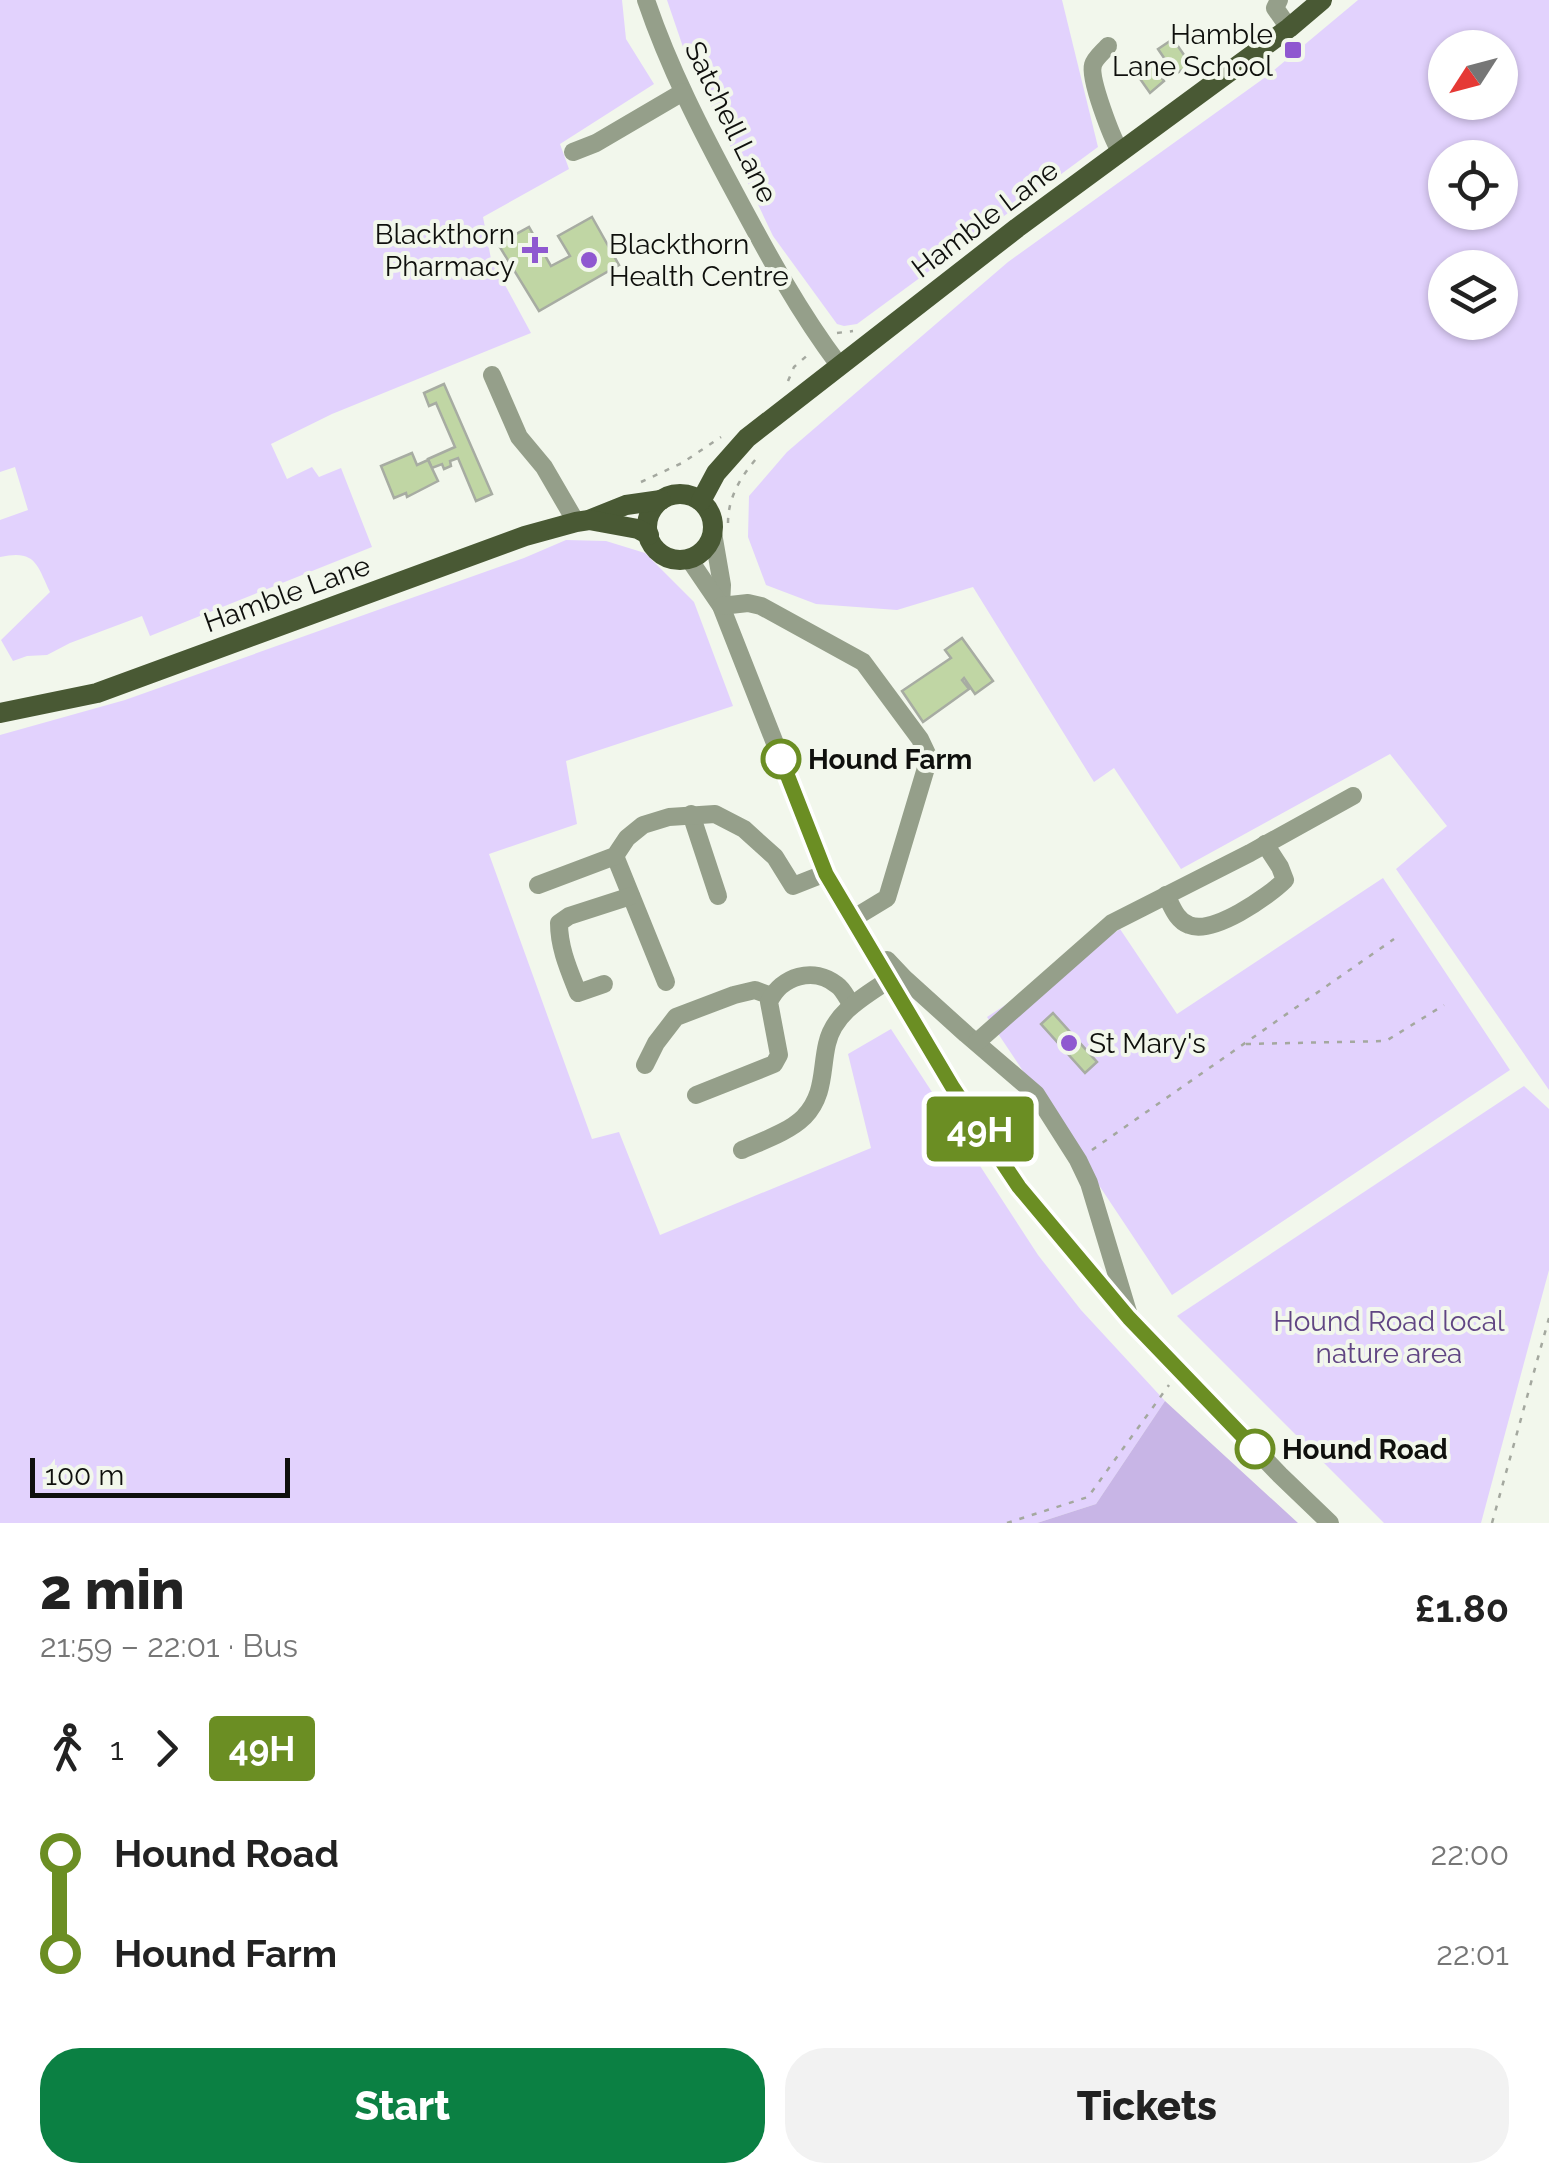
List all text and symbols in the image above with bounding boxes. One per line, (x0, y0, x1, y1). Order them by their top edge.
place label: Hamble Lane School (1112, 18, 1273, 83)
north arrow (1428, 30, 1518, 120)
map controls (1428, 30, 1518, 340)
street label: Satchell Lane (678, 36, 784, 208)
marker: Hamble Lane School (1282, 39, 1304, 61)
button: locate (1428, 140, 1518, 230)
street label: Hamble Lane (905, 153, 1065, 285)
place label: Blackthorn Pharmacy (375, 218, 515, 283)
place label: Blackthorn Health Centre (609, 228, 789, 293)
marker: Blackthorn Pharmacy (524, 239, 546, 261)
marker: Blackthorn Health Centre (578, 249, 600, 271)
button: layers (1428, 250, 1518, 340)
street label: Hamble Lane (199, 549, 375, 639)
marker: Hound Farm (762, 740, 800, 778)
place label: Hound Farm (808, 743, 972, 776)
place label: St Mary's (1089, 1027, 1206, 1060)
marker: St Mary's (1058, 1032, 1080, 1054)
line badge: 49H (922, 1096, 1038, 1162)
text: 49H (947, 1109, 1013, 1150)
park label: Hound Road local nature area (1273, 1305, 1505, 1370)
marker: Hound Road (1236, 1430, 1274, 1468)
place label: Hound Road (1282, 1433, 1448, 1466)
scale bar (30, 1453, 290, 1498)
text: 100 m (45, 1459, 124, 1492)
text: 2 min (40, 1557, 185, 1622)
text: £1.80 (1415, 1586, 1509, 1631)
text: 21:59 – 22:01 · Bus (40, 1627, 298, 1664)
icon: walk (40, 1721, 95, 1776)
icon: forward (139, 1721, 194, 1776)
text: 49H (229, 1728, 295, 1769)
text: 1 (110, 1730, 124, 1767)
text: Hound Road (114, 1831, 339, 1876)
text: 22:00 (1430, 1835, 1509, 1872)
text: Hound Farm (114, 1931, 337, 1976)
text: 22:01 (1436, 1935, 1509, 1972)
button: Start (40, 2048, 765, 2163)
button: Tickets (785, 2048, 1509, 2163)

